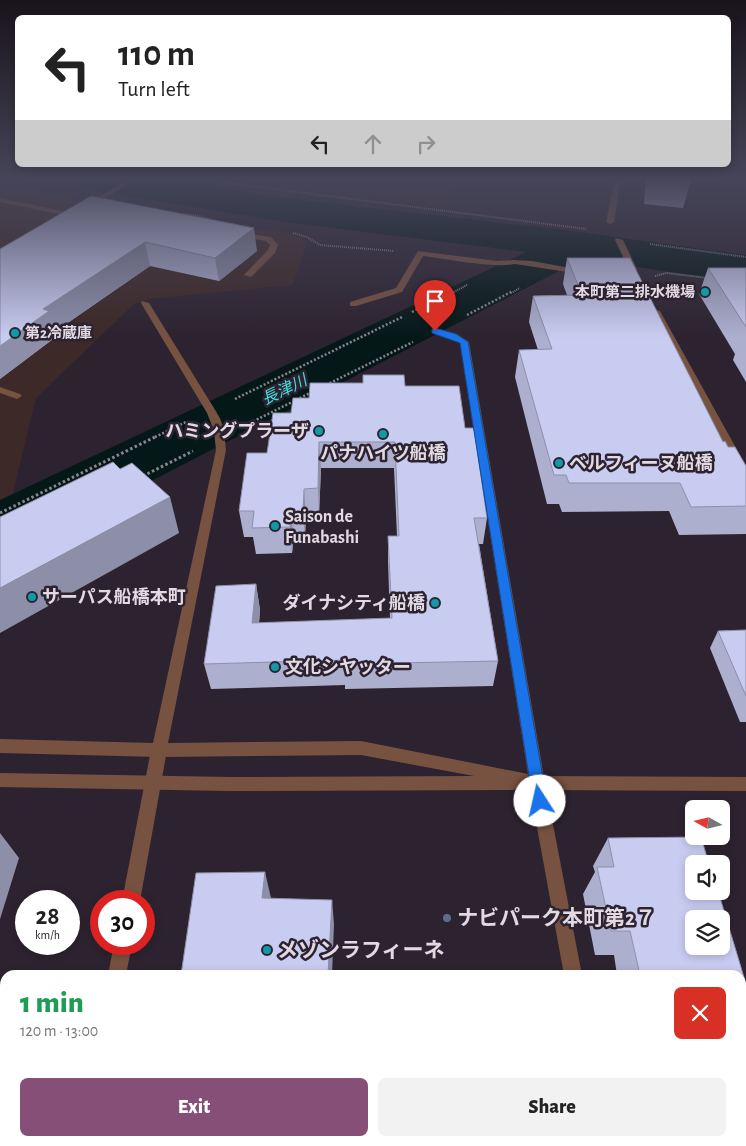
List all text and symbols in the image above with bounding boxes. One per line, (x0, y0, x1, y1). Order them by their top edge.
icon: left (35, 35, 100, 100)
text: 110 m (118, 37, 195, 72)
text: Turn left (118, 78, 190, 100)
icon: left (306, 130, 334, 158)
icon: ahead (359, 130, 387, 158)
icon: right (412, 130, 440, 158)
pin (414, 280, 456, 331)
place label: 本町第二排水機場 (575, 283, 695, 300)
marker: 本町第二排水機場 (699, 286, 711, 298)
icon: arrive (421, 287, 449, 315)
place label: 第2冷蔵庫 (25, 325, 92, 341)
marker: 第2冷蔵庫 (9, 327, 21, 339)
water label: 長津川 (259, 370, 311, 408)
place label: ハミングプラーザ (165, 421, 309, 441)
marker: ハミングプラーザ (313, 425, 325, 437)
marker: パナハイツ船橋 (377, 428, 389, 440)
place label: パナハイツ船橋 (320, 443, 446, 463)
place label: ベルフィーヌ船橋 (569, 453, 713, 473)
marker: ベルフィーヌ船橋 (553, 457, 565, 469)
place label: Saison de Funabashi (285, 508, 359, 547)
marker: Saison de Funabashi (269, 520, 281, 532)
place label: サーパス船橋本町 (42, 587, 186, 607)
marker: サーパス船橋本町 (26, 591, 38, 603)
place label: ダイナシティ船橋 (282, 593, 425, 613)
marker: ダイナシティ船橋 (429, 597, 441, 609)
place label: 文化シヤッター (285, 657, 411, 677)
marker: 文化シヤッター (269, 661, 281, 673)
position arrow (513, 774, 565, 826)
north arrow (685, 800, 730, 845)
map controls (685, 800, 730, 955)
button: sound (685, 855, 730, 900)
speed limit sign: 30 (90, 890, 155, 955)
text: 28 (35, 904, 60, 929)
place label: ナビパーク本町第2７ (457, 907, 656, 929)
button: layers (685, 910, 730, 955)
marker: ナビパーク本町第2７ (441, 912, 453, 924)
text: km/h (35, 929, 60, 941)
place label: メゾンラフィーネ (277, 938, 445, 961)
marker: メゾンラフィーネ (261, 944, 273, 956)
button: close (674, 987, 726, 1039)
text: 1 min (20, 988, 84, 1018)
text: 120 m · 13:00 (20, 1023, 98, 1039)
button: Exit (20, 1078, 368, 1136)
button: Share (378, 1078, 726, 1136)

